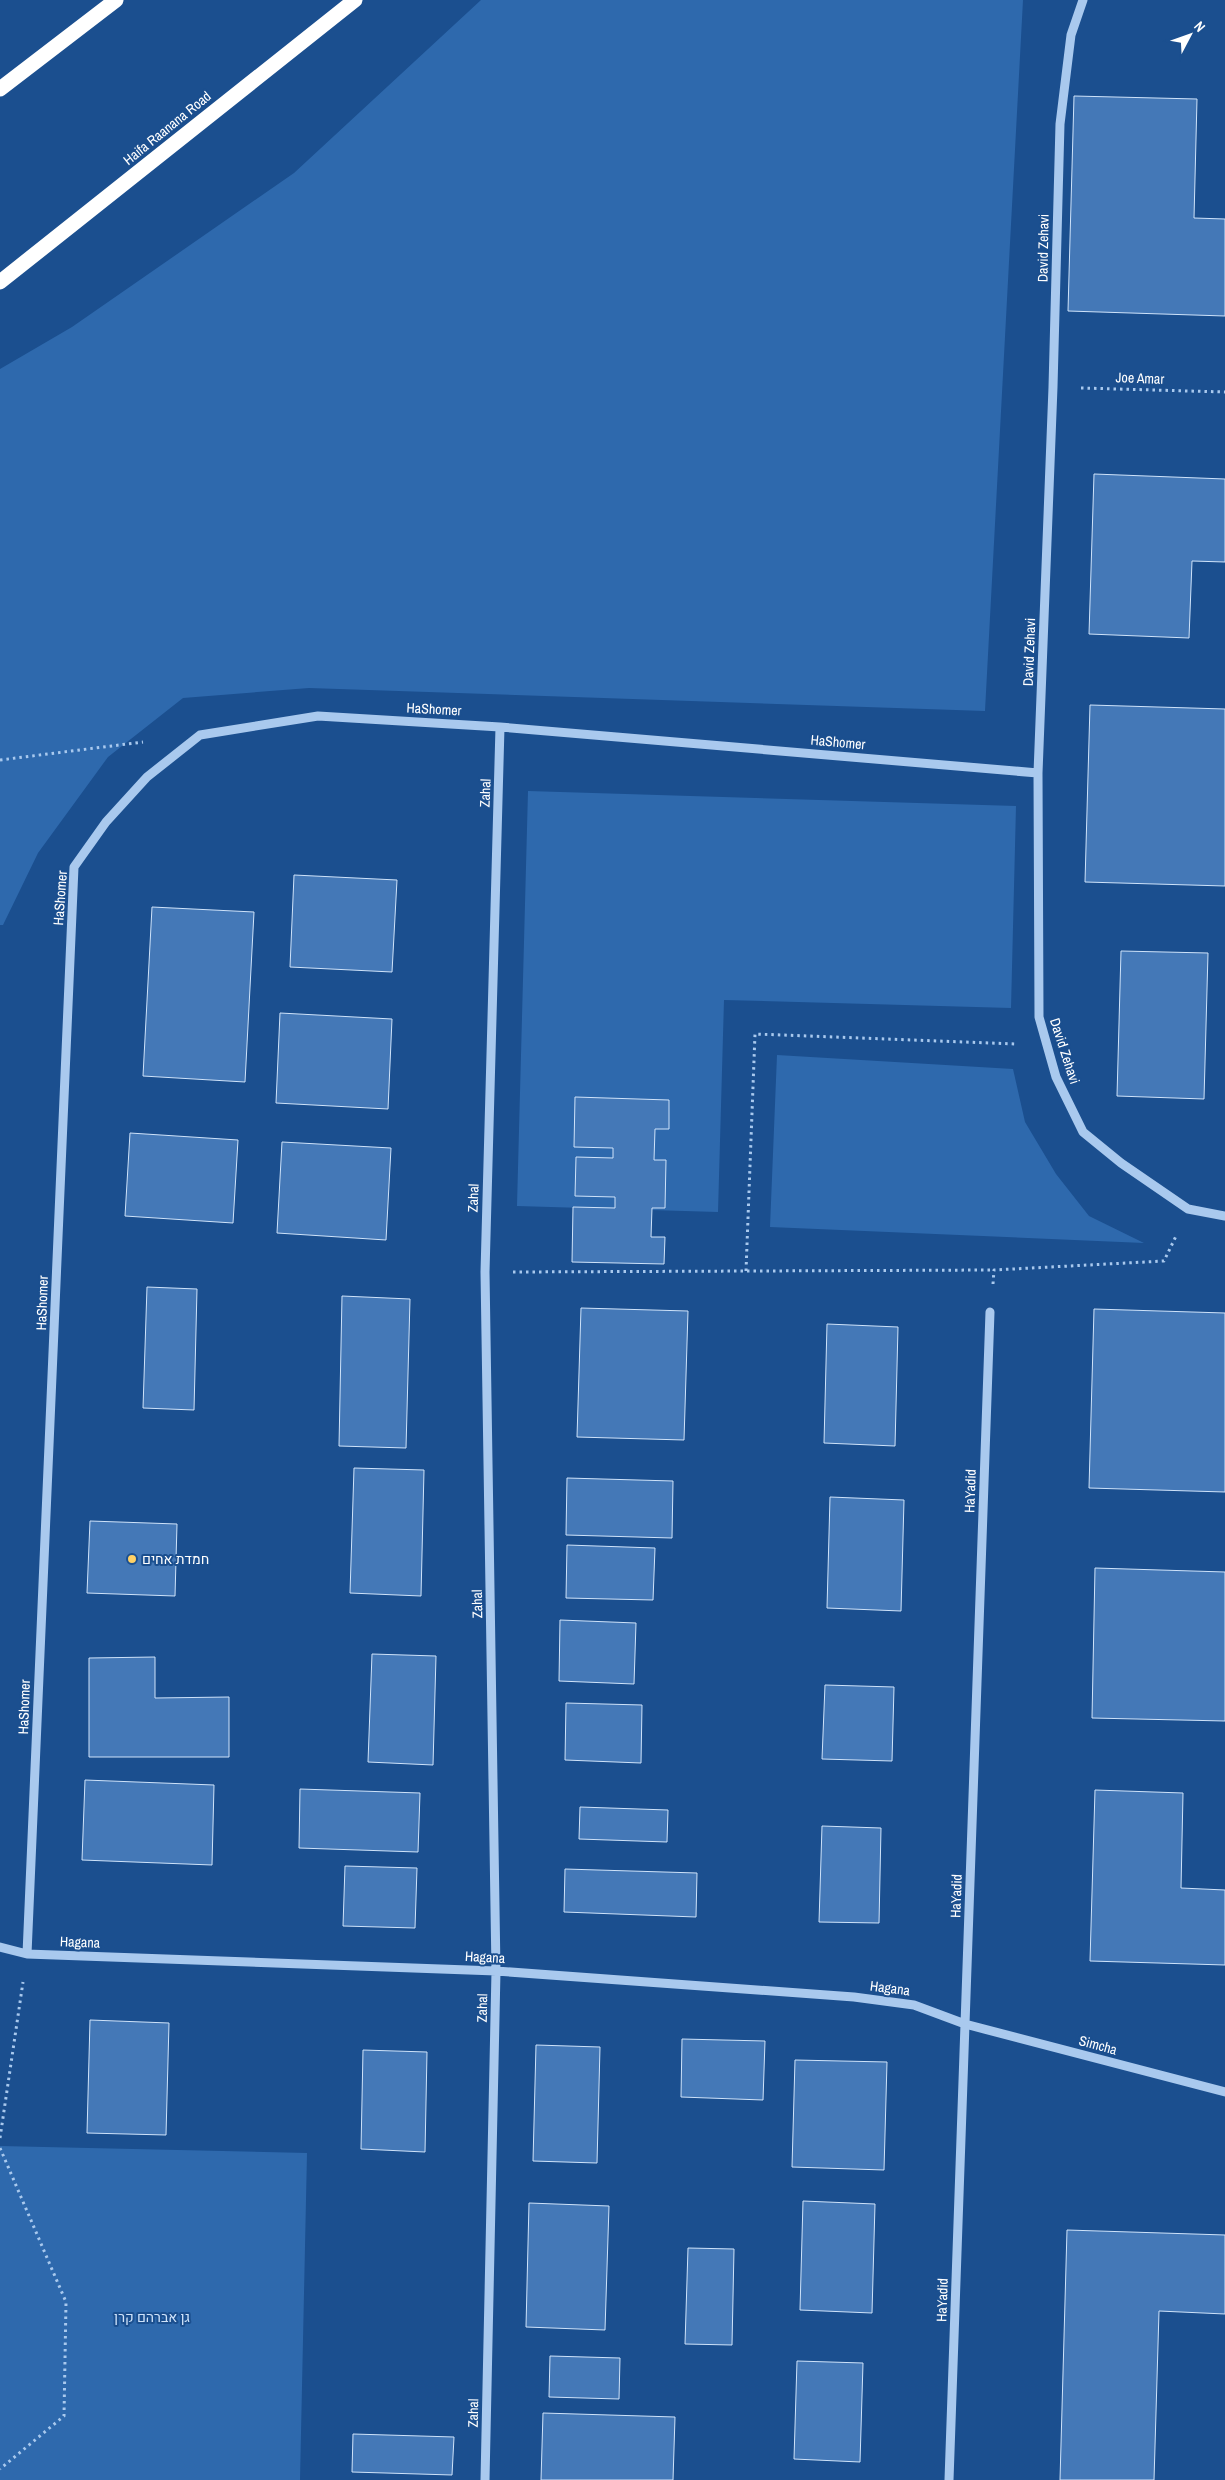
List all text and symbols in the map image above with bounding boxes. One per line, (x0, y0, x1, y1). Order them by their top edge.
north arrow (1165, 10, 1215, 60)
text: N (1190, 17, 1209, 36)
street label: Haifa Raanana Road (119, 87, 215, 169)
street label: David Zehavi (1033, 214, 1053, 282)
street label: Joe Amar (1115, 368, 1165, 388)
street label: David Zehavi (1019, 618, 1039, 686)
street label: HaShomer (406, 699, 462, 719)
street label: HaShomer (810, 731, 866, 753)
street label: Zahal (476, 778, 494, 808)
street label: HaShomer (49, 870, 71, 926)
street label: David Zehavi (1046, 1016, 1084, 1086)
street label: Zahal (464, 1183, 482, 1213)
street label: HaShomer (32, 1275, 52, 1331)
street label: HaYadid (960, 1469, 980, 1513)
place label: חמדת אחים (142, 1550, 209, 1568)
marker: חמדת אחים (126, 1553, 138, 1565)
street label: Zahal (468, 1589, 486, 1619)
street label: HaShomer (14, 1679, 34, 1735)
street label: HaYadid (946, 1874, 966, 1918)
street label: Hagana (60, 1932, 101, 1952)
street label: Hagana (464, 1947, 506, 1967)
street label: Hagana (869, 1977, 912, 1999)
street label: Zahal (473, 1993, 491, 2023)
street label: Simcha (1077, 2031, 1120, 2059)
street label: HaYadid (932, 2278, 952, 2322)
park label: גן אברהם קרן (114, 2308, 190, 2326)
street label: Zahal (464, 2398, 482, 2428)

